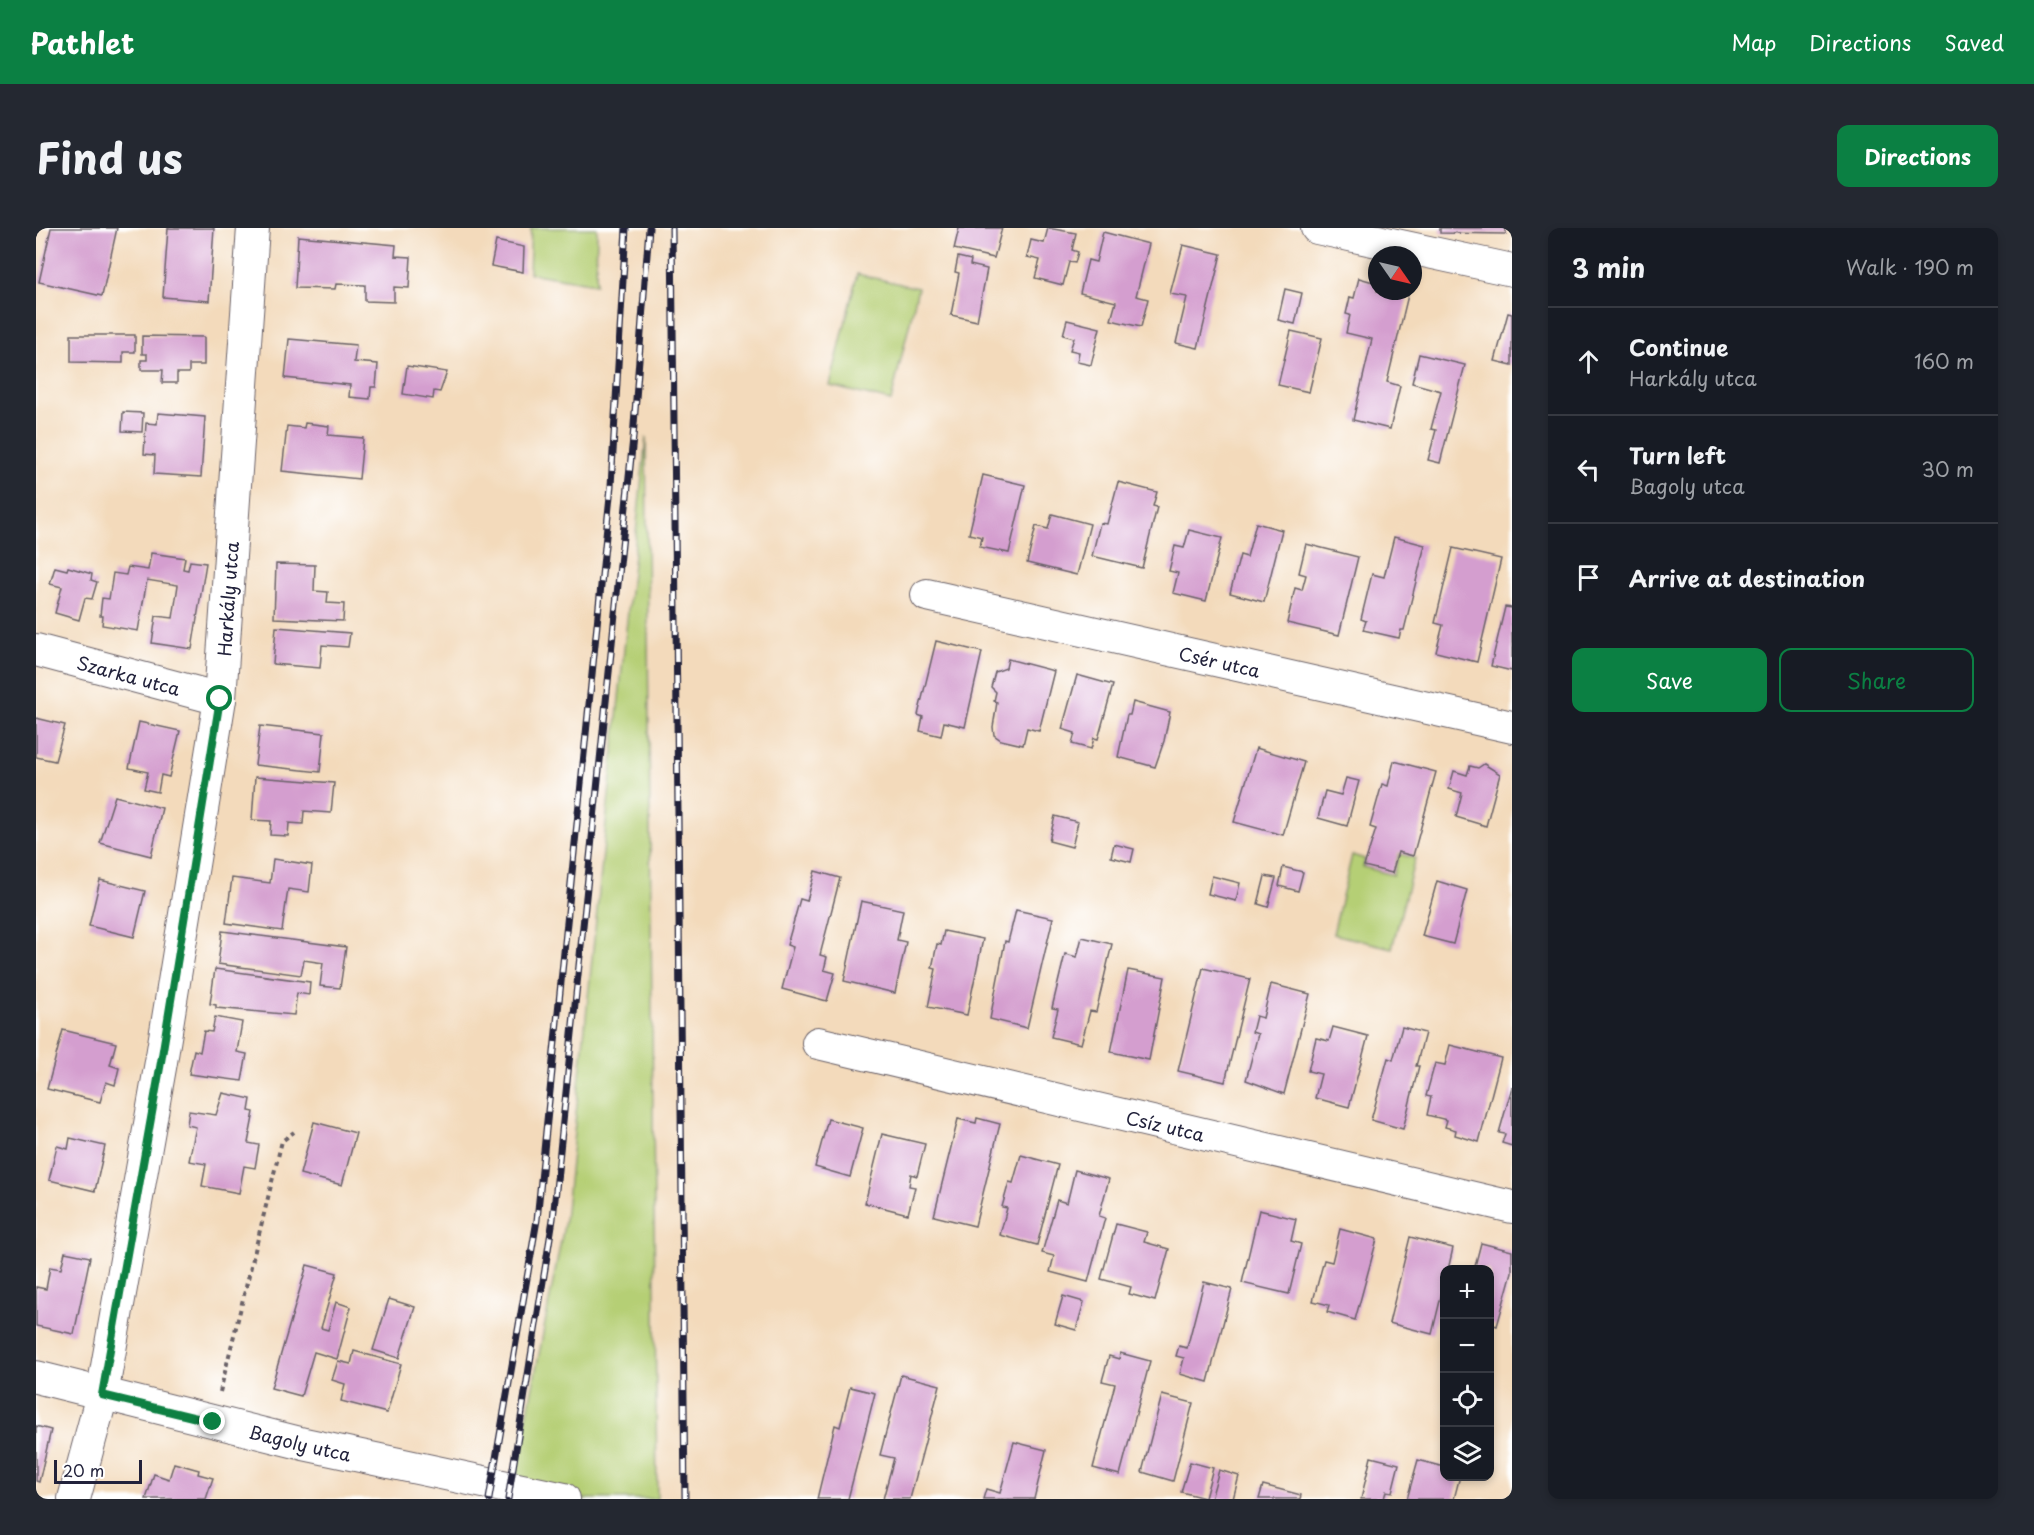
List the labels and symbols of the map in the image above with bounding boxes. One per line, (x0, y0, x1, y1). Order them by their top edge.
north arrow (1368, 246, 1422, 300)
street label: Harkály utca (210, 540, 245, 657)
street label: Csér utca (1176, 639, 1264, 683)
street label: Szarka utca (74, 648, 184, 702)
route start (206, 685, 232, 711)
street label: Csíz utca (1124, 1103, 1208, 1148)
route end (199, 1408, 225, 1434)
street label: Bagoly utca (246, 1417, 354, 1467)
scale bar (54, 1457, 142, 1484)

